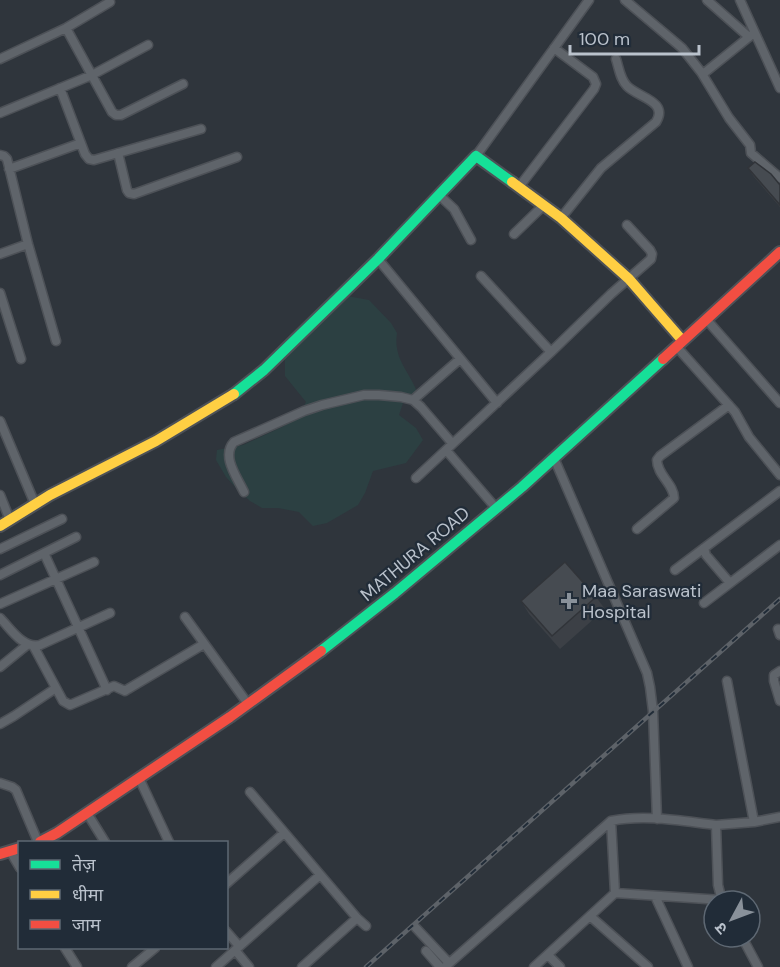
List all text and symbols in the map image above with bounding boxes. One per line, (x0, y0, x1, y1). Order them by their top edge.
scale bar (570, 18, 699, 56)
text: 100 m (579, 27, 630, 51)
street label: MATHURA ROAD (355, 501, 475, 607)
place label: Maa Saraswati Hospital (582, 579, 701, 624)
marker: Maa Saraswati Hospital (560, 592, 578, 610)
legend (18, 841, 228, 949)
text: तेज़ (72, 853, 96, 877)
text: धीमा (72, 883, 103, 907)
north arrow (702, 889, 762, 949)
text: जाम (72, 913, 102, 937)
text: उ (710, 918, 732, 939)

